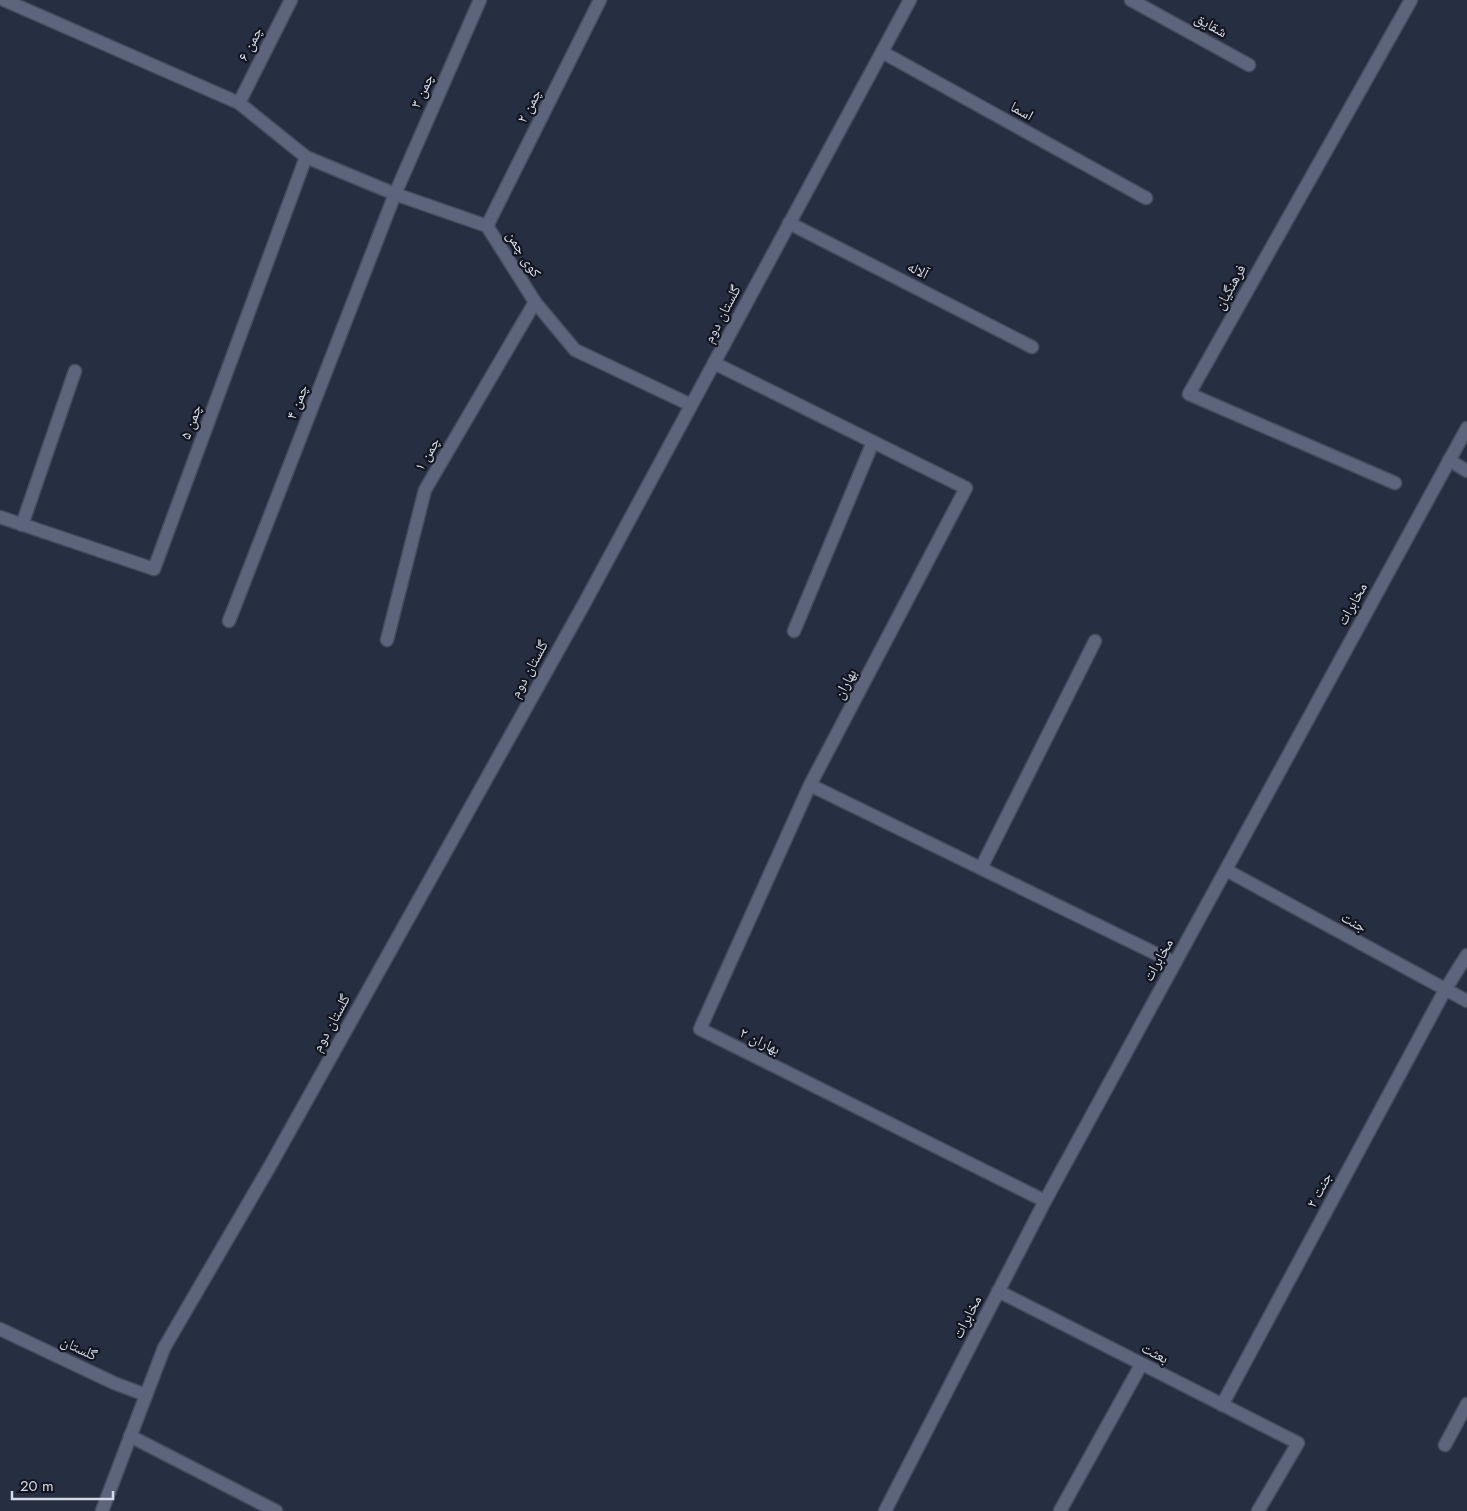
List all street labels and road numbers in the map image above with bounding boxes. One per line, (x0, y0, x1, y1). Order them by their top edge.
street label: شقایق (1191, 7, 1231, 43)
street label: چمن ۶ (232, 23, 268, 65)
street label: چمن ۳ (405, 70, 440, 112)
street label: چمن ۲ (511, 85, 547, 127)
street label: اسما (1006, 96, 1038, 126)
street label: کوی چمن (501, 226, 547, 282)
street label: آلاله (904, 255, 934, 285)
street label: فرهنگیان (1208, 260, 1252, 314)
street label: گلستان دوم (698, 281, 747, 347)
street label: چمن ۴ (280, 381, 314, 423)
street label: چمن ۵ (175, 401, 208, 443)
street label: چمن ۱ (409, 433, 446, 475)
street label: مخابرات (1331, 578, 1373, 629)
street label: گلستان دوم (504, 636, 554, 702)
street label: بهاران (828, 665, 862, 703)
street label: جنت (1337, 906, 1371, 938)
street label: مخابرات (1137, 934, 1179, 985)
street label: گلستان دوم (306, 990, 356, 1056)
street label: بهاران ۲ (736, 1022, 784, 1060)
street label: جنت ۲ (1300, 1168, 1338, 1212)
street label: مخابرات (947, 1291, 987, 1342)
street label: گلستان (57, 1330, 101, 1366)
street label: بعثت (1138, 1337, 1172, 1369)

